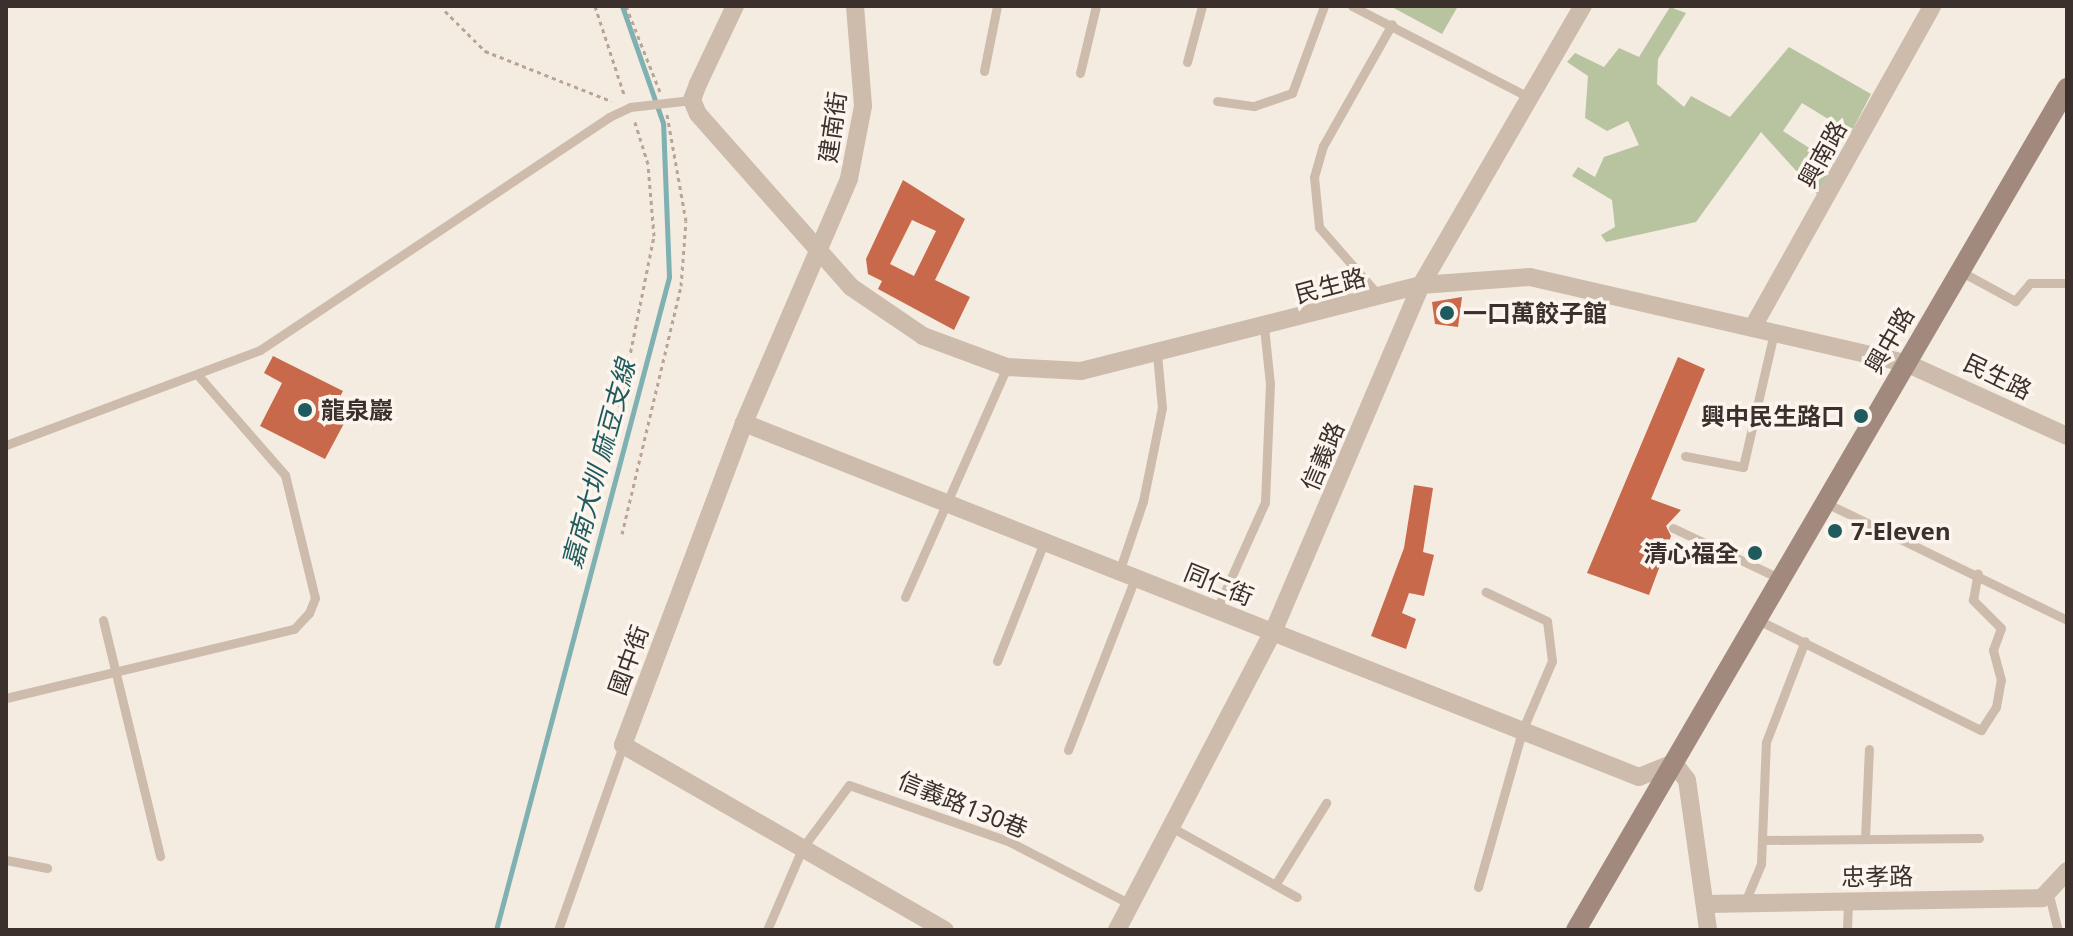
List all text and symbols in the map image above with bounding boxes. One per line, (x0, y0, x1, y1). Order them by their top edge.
street label: 建南街 (813, 89, 851, 165)
street label: 興南路 (1792, 116, 1852, 192)
street label: 民生路 (1291, 262, 1369, 308)
place label: 一口萬餃子館 (1463, 299, 1607, 327)
street label: 興中路 (1859, 302, 1919, 378)
marker: 一口萬餃子館 (1438, 304, 1456, 322)
street label: 民生路 (1959, 347, 2037, 405)
water label: 嘉南大圳 麻豆支線 (556, 356, 642, 572)
place label: 龍泉巖 (321, 396, 393, 424)
marker: 龍泉巖 (296, 401, 314, 419)
place label: 興中民生路口 (1701, 402, 1845, 430)
marker: 興中民生路口 (1852, 407, 1870, 425)
street label: 信義路 (1295, 417, 1349, 495)
place label: 7-Eleven (1851, 517, 1950, 545)
marker: 7-Eleven (1826, 522, 1844, 540)
place label: 清心福全 (1643, 539, 1739, 567)
marker: 清心福全 (1746, 544, 1764, 562)
street label: 同仁街 (1180, 557, 1258, 611)
street label: 國中街 (602, 621, 654, 699)
street label: 信義路130巷 (894, 765, 1032, 843)
street label: 忠孝路 (1841, 861, 1913, 891)

